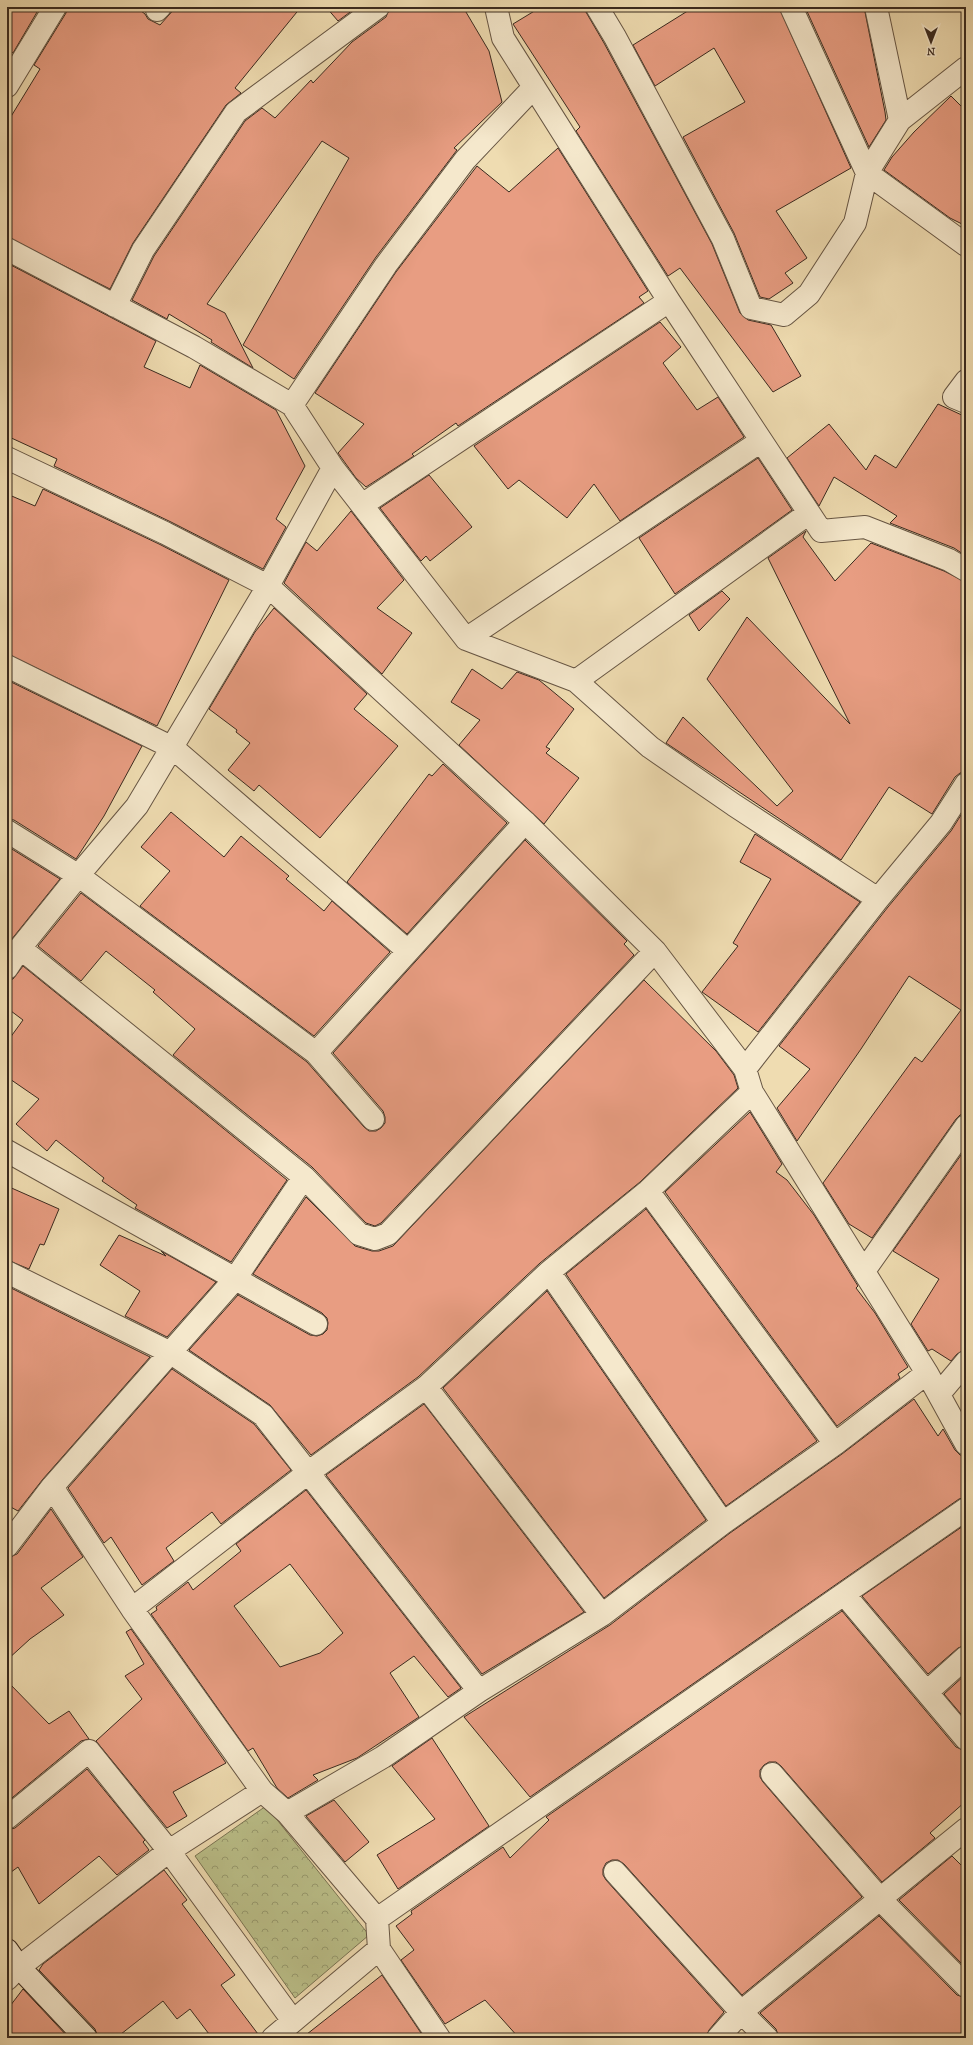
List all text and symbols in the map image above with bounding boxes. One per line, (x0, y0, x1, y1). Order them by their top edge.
north arrow (911, 22, 951, 62)
text: N (926, 45, 935, 58)

